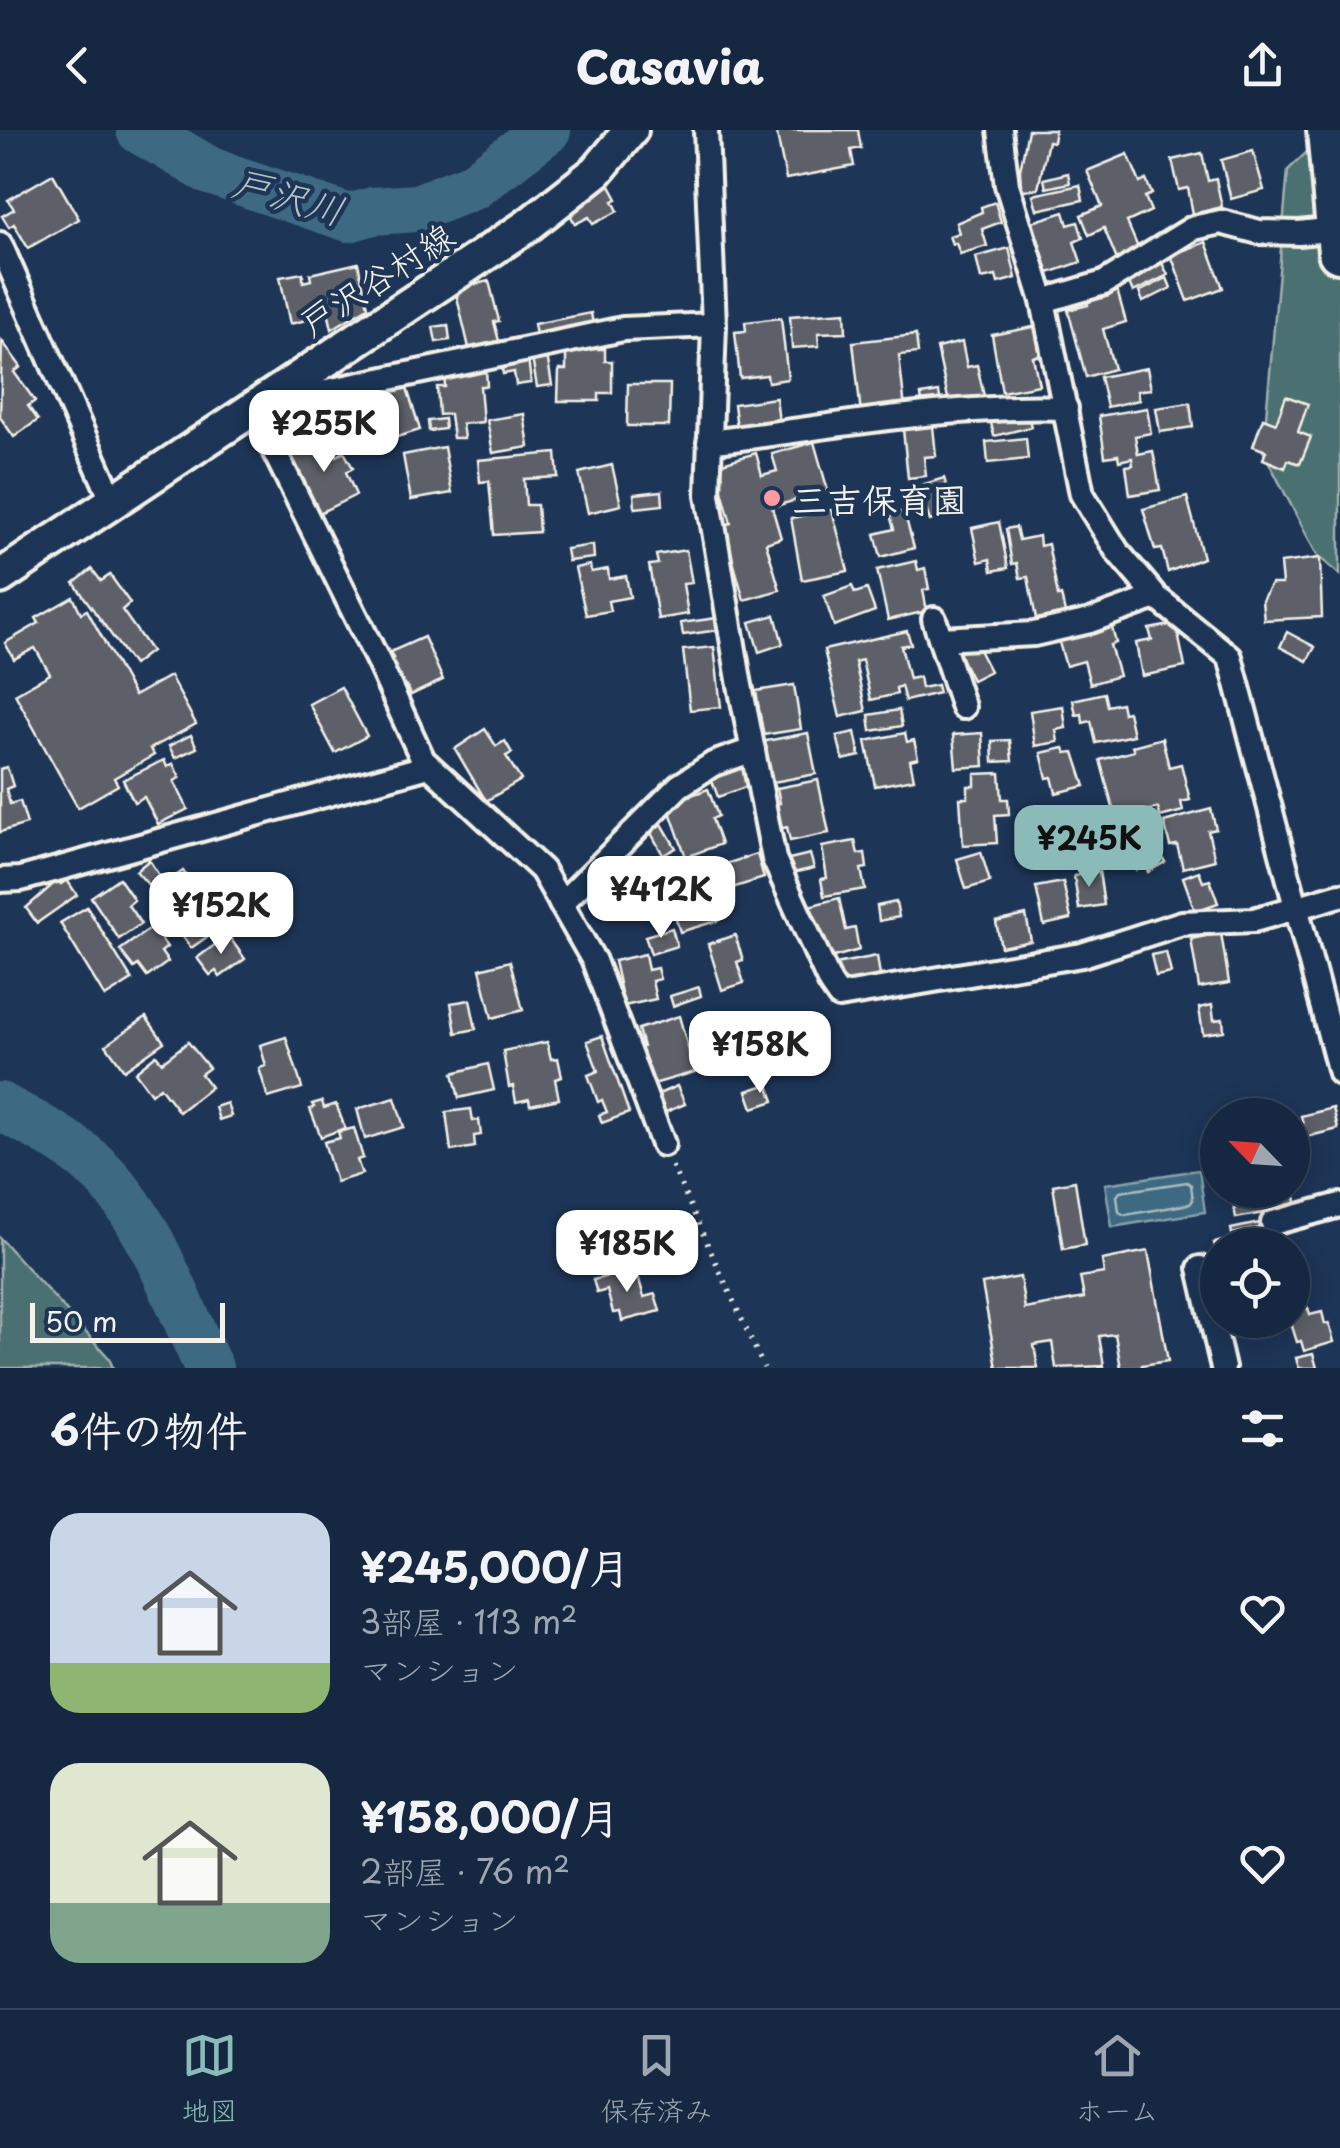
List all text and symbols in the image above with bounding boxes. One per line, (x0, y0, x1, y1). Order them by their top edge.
text: Casavia (576, 31, 764, 99)
icon: back (50, 38, 105, 93)
icon: share (1235, 38, 1290, 93)
water label: 戸沢川 (226, 152, 352, 238)
street label: 戸沢谷村線 (288, 208, 464, 348)
pin: ¥255K (254, 390, 394, 475)
text: ¥255K (271, 398, 377, 446)
place label: 三吉保育園 (792, 472, 967, 525)
marker: 三吉保育園 (761, 487, 783, 509)
pin: ¥245K (1019, 805, 1159, 890)
text: ¥245K (1036, 813, 1142, 861)
pin: ¥412K (591, 856, 731, 941)
text: ¥412K (609, 864, 713, 912)
pin: ¥152K (151, 872, 291, 957)
text: ¥152K (171, 880, 271, 928)
pin: ¥158K (690, 1011, 830, 1096)
text: ¥158K (711, 1019, 809, 1067)
north arrow (1200, 1098, 1310, 1208)
map controls (1200, 1098, 1310, 1338)
pin: ¥185K (557, 1210, 697, 1295)
text: ¥185K (578, 1218, 676, 1266)
button: locate (1200, 1228, 1310, 1338)
scale bar (30, 1298, 225, 1342)
text: 50 m (45, 1299, 118, 1342)
text: 6件の物件 (50, 1397, 248, 1460)
icon: filters (1235, 1401, 1290, 1456)
text: ¥245,000/月 (360, 1534, 630, 1597)
icon: home (130, 1553, 250, 1673)
icon: heart (1235, 1586, 1290, 1641)
text: 3部屋 · 113 m² (360, 1597, 577, 1645)
text: マンション (360, 1645, 519, 1693)
text: ¥158,000/月 (360, 1784, 620, 1847)
icon: home (130, 1803, 250, 1923)
icon: heart (1235, 1836, 1290, 1891)
text: 2部屋 · 76 m² (360, 1847, 570, 1895)
text: マンション (360, 1895, 519, 1943)
tab: 地図 (182, 2028, 238, 2131)
tab: 保存済み (601, 2028, 713, 2131)
tab: ホーム (1076, 2028, 1158, 2131)

